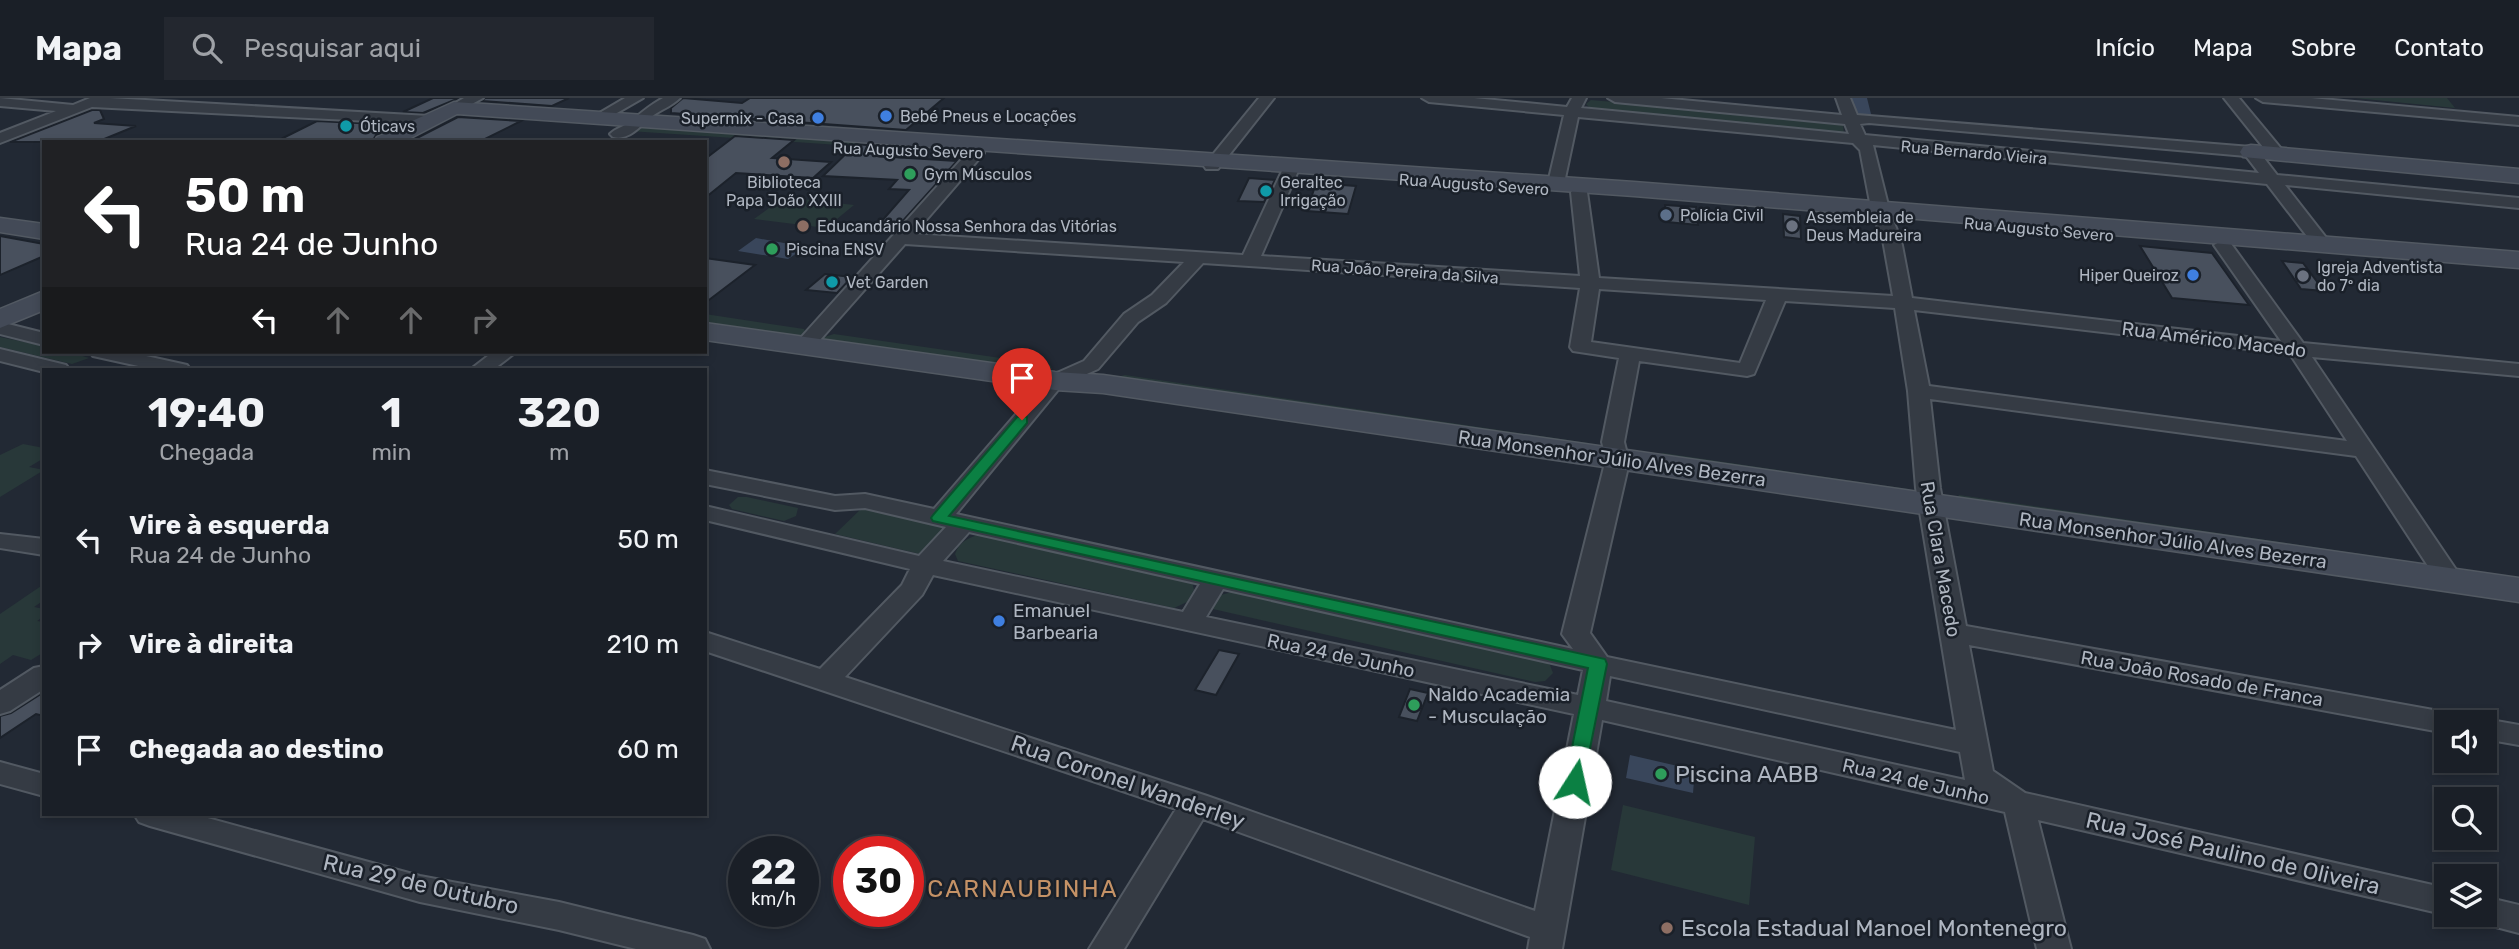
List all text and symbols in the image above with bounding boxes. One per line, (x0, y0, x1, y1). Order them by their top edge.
search box (164, 17, 654, 80)
text: Mapa (35, 29, 122, 68)
icon: search (188, 29, 226, 67)
text: Pesquisar aqui (244, 33, 421, 64)
text: Início (2095, 34, 2155, 62)
text: Mapa (2193, 34, 2253, 62)
text: Sobre (2291, 34, 2356, 62)
text: Contato (2394, 34, 2484, 62)
place label: Bebé Pneus e Locações (900, 107, 1076, 126)
marker: Bebé Pneus e Locações (878, 108, 894, 124)
place label: Supermix - Casa (681, 109, 804, 128)
marker: Supermix - Casa (810, 110, 826, 126)
place label: Óticavs (360, 116, 415, 136)
marker: Óticavs (338, 118, 354, 134)
street label: Rua Bernardo Vieira (1900, 137, 2048, 168)
street label: Rua Augusto Severo (832, 138, 984, 163)
marker: Biblioteca Papa João XXIII (776, 154, 792, 170)
place label: Gym Músculos (924, 165, 1032, 184)
text: 50 m (185, 166, 305, 224)
marker: Gym Músculos (902, 166, 918, 182)
icon: left (70, 168, 161, 259)
street label: Rua Augusto Severo (1398, 170, 1550, 199)
place label: Biblioteca Papa João XXIII (726, 173, 842, 210)
place label: Geraltec Irrigação (1280, 173, 1346, 210)
marker: Geraltec Irrigação (1258, 183, 1274, 199)
place label: Polícia Civil (1680, 206, 1764, 225)
marker: Polícia Civil (1658, 207, 1674, 223)
place label: Assembleia de Deus Madureira (1806, 208, 1922, 245)
street label: Rua Augusto Severo (1963, 213, 2115, 246)
place label: Educandário Nossa Senhora das Vitórias (817, 217, 1117, 236)
marker: Educandário Nossa Senhora das Vitórias (795, 218, 811, 234)
marker: Assembleia de Deus Madureira (1784, 218, 1800, 234)
text: Rua 24 de Junho (185, 225, 438, 263)
place label: Piscina ENSV (786, 240, 884, 259)
marker: Piscina ENSV (764, 241, 780, 257)
street label: Rua João Pereira da Silva (1310, 255, 1499, 288)
place label: Igreja Adventista do 7º dia (2317, 258, 2443, 295)
place label: Hiper Queiroz (2079, 266, 2179, 285)
marker: Hiper Queiroz (2185, 267, 2201, 283)
marker: Igreja Adventista do 7º dia (2295, 268, 2311, 284)
place label: Vet Garden (846, 273, 929, 292)
marker: Vet Garden (824, 274, 840, 290)
icon: left (246, 301, 284, 339)
icon: ahead (319, 301, 357, 339)
icon: ahead (392, 301, 430, 339)
icon: right (465, 301, 503, 339)
street label: Rua Américo Macedo (2120, 317, 2307, 362)
pin (992, 348, 1052, 420)
icon: arrive (1003, 359, 1041, 397)
text: 19:40 (148, 388, 265, 438)
text: 1 (381, 388, 402, 438)
text: 320 (517, 388, 601, 438)
street label: Rua Monsenhor Júlio Alves Bezerra (1456, 425, 1767, 492)
text: Chegada (159, 438, 254, 466)
text: min (371, 438, 411, 466)
text: m (549, 438, 569, 466)
street label: Rua Clara Macedo (1915, 479, 1966, 639)
street label: Rua Monsenhor Júlio Alves Bezerra (2017, 507, 2328, 574)
text: Vire à esquerda (129, 510, 330, 541)
icon: left (70, 521, 108, 559)
text: 50 m (618, 524, 679, 555)
text: Rua 24 de Junho (129, 541, 311, 569)
place label: Emanuel Barbearia (1013, 599, 1098, 644)
marker: Emanuel Barbearia (991, 613, 1007, 629)
icon: right (70, 626, 108, 664)
text: Vire à direita (129, 629, 294, 660)
text: 210 m (607, 629, 679, 660)
street label: Rua 24 de Junho (1265, 629, 1417, 682)
street label: Rua João Rosado de Franca (2079, 646, 2325, 711)
place label: Naldo Academia - Musculação (1428, 683, 1570, 728)
marker: Naldo Academia - Musculação (1406, 697, 1422, 713)
map controls (2434, 710, 2497, 927)
button: sound (2434, 710, 2497, 773)
street label: Rua Coronel Wanderley (1007, 729, 1249, 835)
icon: arrive (70, 731, 108, 769)
text: Chegada ao destino (129, 734, 384, 765)
text: 60 m (617, 734, 679, 765)
position arrow (1538, 745, 1612, 819)
street label: Rua 24 de Junho (1840, 753, 1992, 810)
place label: Piscina AABB (1675, 760, 1819, 788)
marker: Piscina AABB (1653, 766, 1669, 782)
button: search (2434, 787, 2497, 850)
street label: Rua José Paulino de Oliveira (2083, 805, 2383, 901)
speed limit sign: 30 (833, 836, 924, 927)
street label: Rua 29 de Outubro (320, 848, 522, 920)
text: 22 (751, 851, 796, 893)
button: layers (2434, 864, 2497, 927)
district label: CARNAUBINHA (927, 875, 1119, 903)
text: km/h (751, 888, 796, 910)
place label: Escola Estadual Manoel Montenegro (1681, 914, 2067, 942)
marker: Escola Estadual Manoel Montenegro (1659, 920, 1675, 936)

